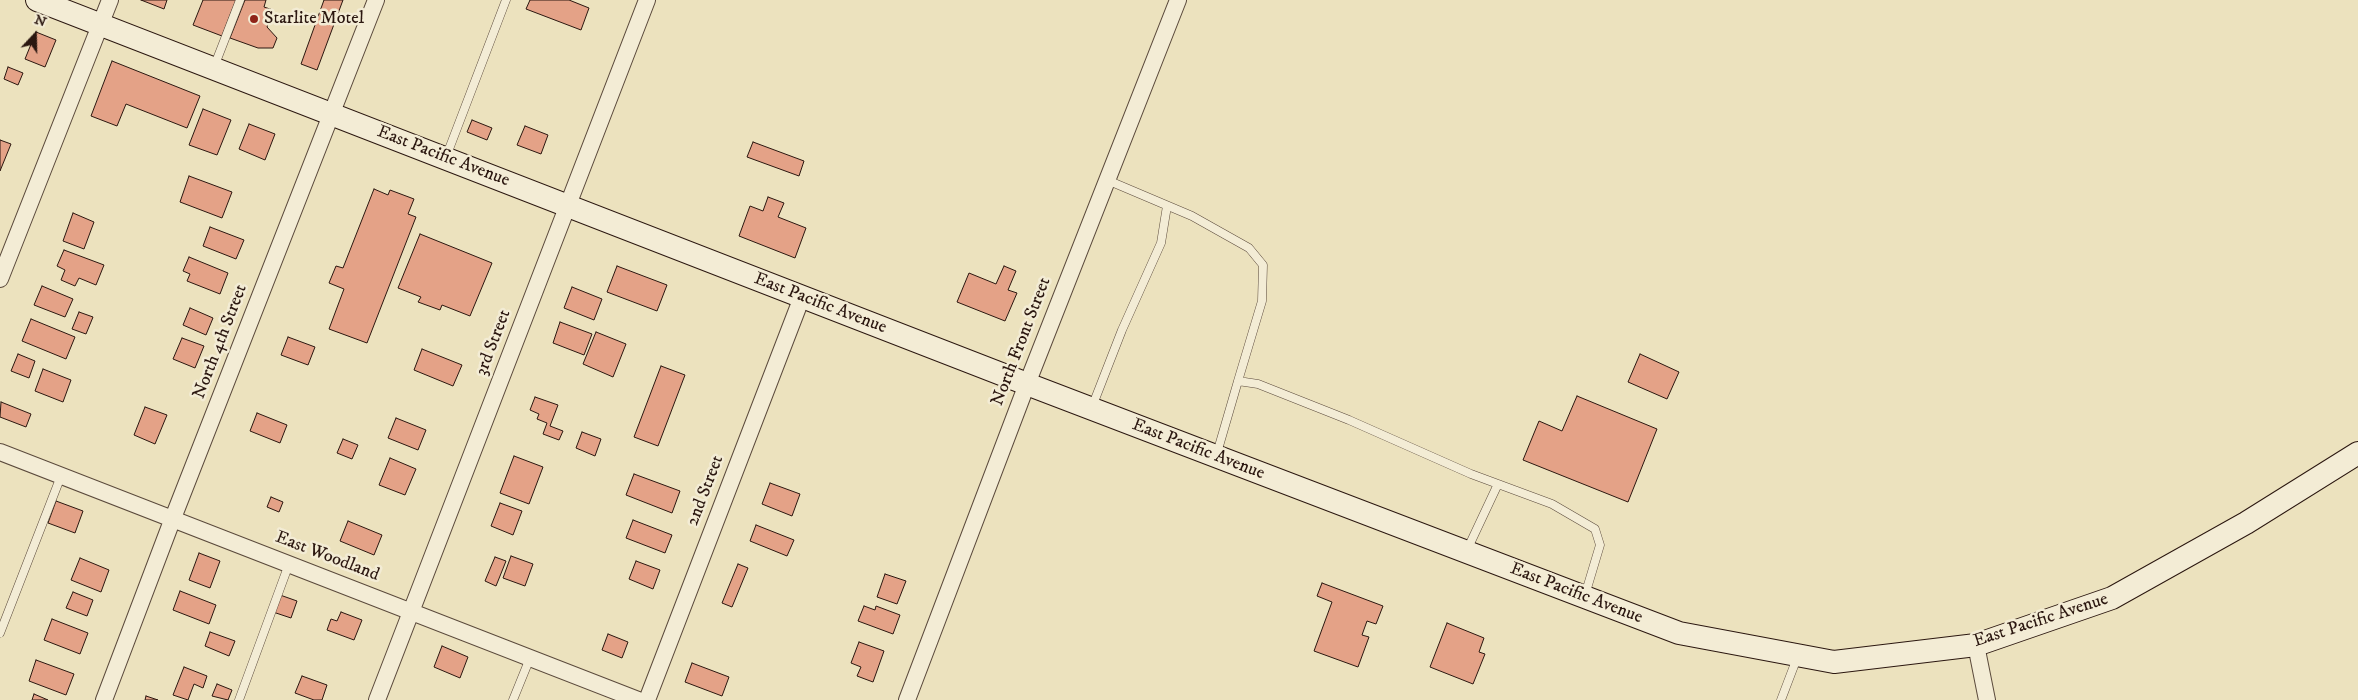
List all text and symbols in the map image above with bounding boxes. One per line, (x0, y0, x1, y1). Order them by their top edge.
place label: Starlite Motel (264, 8, 364, 30)
north arrow (10, 10, 60, 60)
text: N (32, 11, 49, 31)
marker: Starlite Motel (248, 13, 260, 25)
street label: East Pacific Avenue (374, 122, 512, 192)
street label: East Pacific Avenue (751, 269, 889, 339)
street label: North Front Street (988, 275, 1056, 409)
street label: North 4th Street (189, 282, 253, 402)
street label: 3rd Street (472, 307, 516, 379)
street label: East Pacific Avenue (1129, 415, 1267, 485)
street label: 2nd Street (683, 453, 729, 529)
street label: East Woodland (272, 527, 382, 587)
street label: East Pacific Avenue (1507, 559, 1645, 629)
street label: East Pacific Avenue (1971, 589, 2111, 653)

